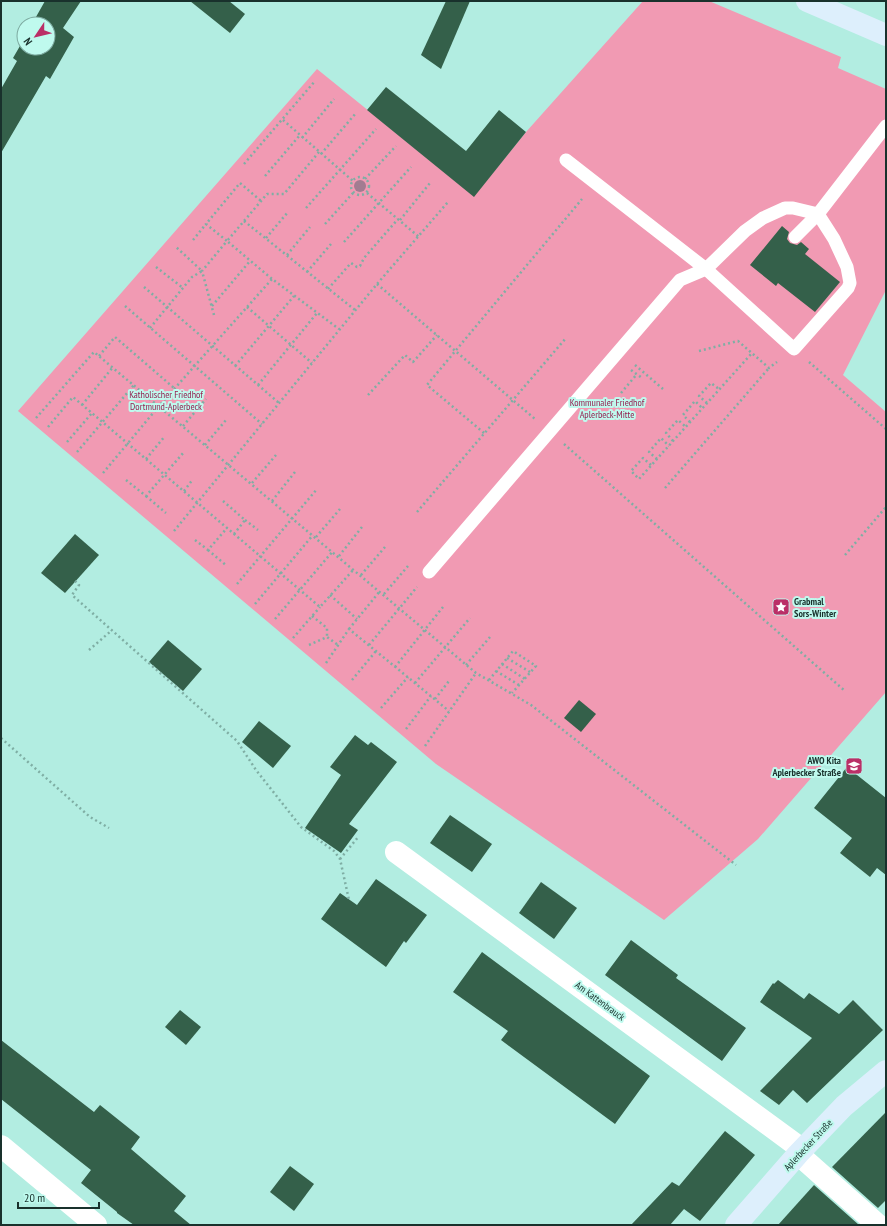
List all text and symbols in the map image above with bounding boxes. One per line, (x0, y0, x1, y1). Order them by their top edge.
north arrow (16, 16, 56, 56)
text: N (20, 35, 35, 48)
park label: Katholischer Friedhof Dortmund-Aplerbeck (129, 388, 203, 413)
park label: Kommunaler Friedhof Aplerbeck-Mitte (570, 396, 645, 421)
place label: Grabmal Sors-Winter (794, 595, 836, 620)
place icon: Grabmal Sors-Winter (771, 597, 791, 617)
place label: AWO Kita Aplerbecker Straße (771, 754, 841, 779)
school or university icon: AWO Kita Aplerbecker Straße (844, 756, 864, 776)
street label: Am Kattenbrauck (572, 978, 628, 1024)
street label: Aplerbecker Straße (781, 1117, 835, 1173)
scale bar (18, 1184, 99, 1210)
text: 20 m (24, 1190, 45, 1205)

